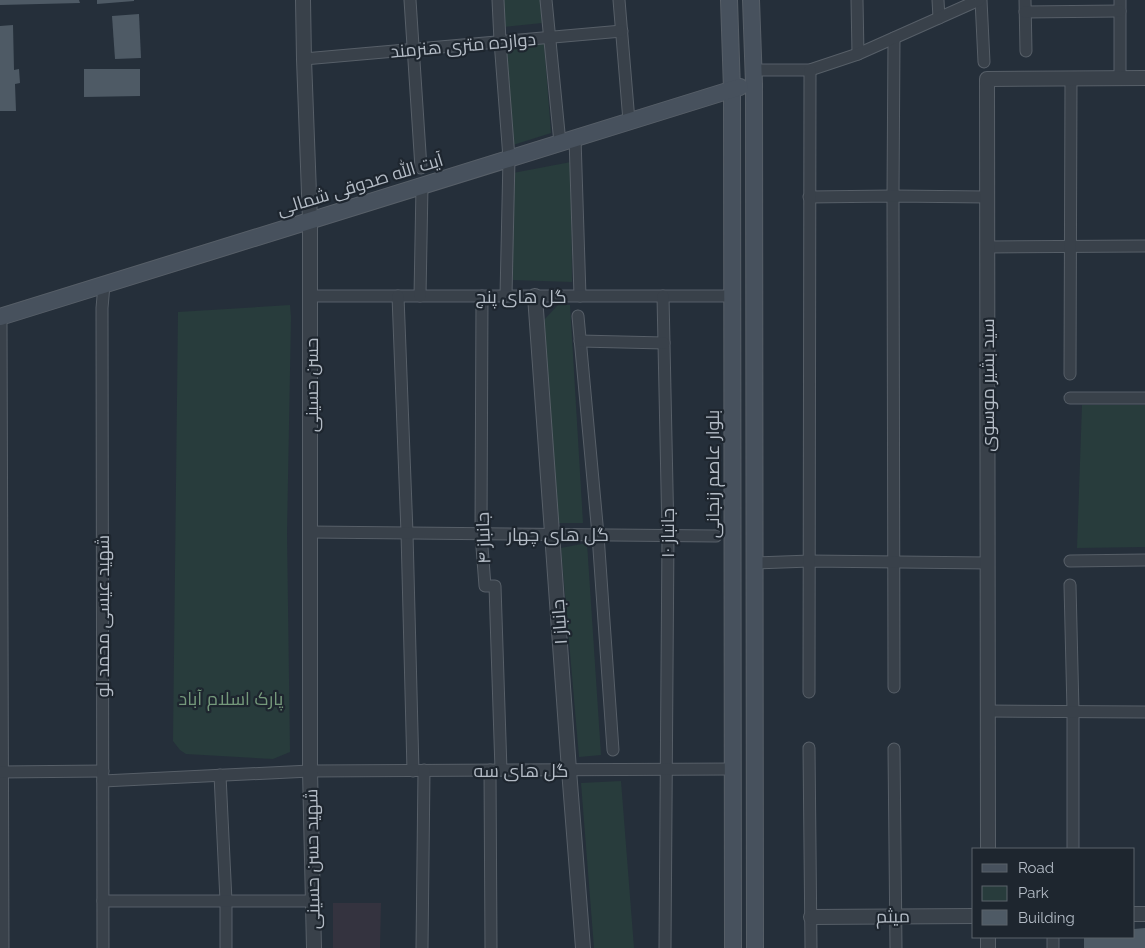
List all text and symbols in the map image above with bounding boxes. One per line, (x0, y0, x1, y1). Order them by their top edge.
street label: دوازده متری هنرمند (389, 28, 537, 63)
street label: آیت الله صدوقی شمالی (274, 148, 446, 220)
street label: گل های پنج (475, 286, 567, 309)
street label: سید بشیر موسوی (977, 318, 999, 452)
street label: حسن حسینی (301, 338, 323, 432)
street label: بلوار عاصم زنجانی (702, 410, 725, 538)
street label: جانباز ۱۰ (657, 508, 679, 558)
street label: جانباز ۴ (472, 512, 495, 564)
street label: گل های چهار (506, 524, 609, 547)
street label: شهید عیسی محمد لو (92, 535, 114, 697)
street label: جانباز ۱ (547, 598, 572, 645)
park label: پارک اسلام آباد (179, 688, 284, 711)
street label: گل های سه (474, 760, 568, 782)
street label: شهید حسن حسینی (300, 789, 325, 929)
legend (972, 848, 1135, 938)
text: Road (1018, 859, 1054, 877)
text: Park (1018, 884, 1049, 902)
street label: میثم (876, 905, 910, 929)
text: Building (1018, 909, 1075, 927)

